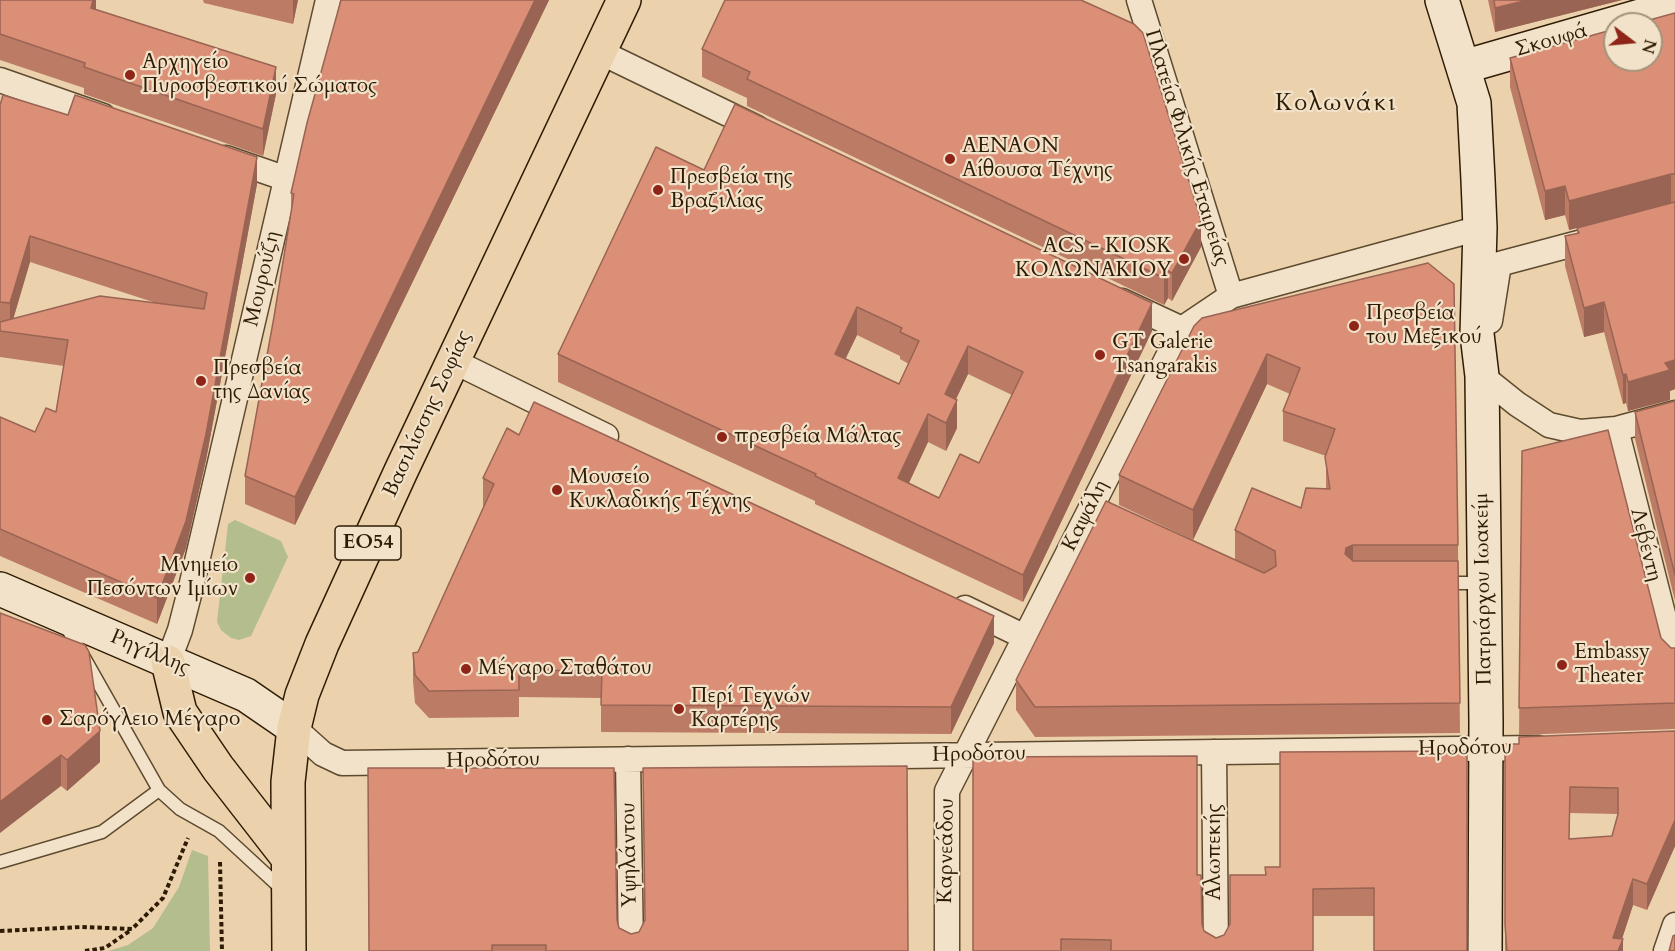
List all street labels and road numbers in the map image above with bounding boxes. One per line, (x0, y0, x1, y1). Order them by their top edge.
street label: Σκουφά (1513, 19, 1591, 63)
street label: Πλατεία Φιλικής Εταιρείας (1138, 27, 1234, 269)
street label: Μουρούζη (240, 229, 286, 329)
street label: Βασιλίσσης Σοφίας (378, 327, 478, 501)
street label: Καψάλη (1057, 476, 1115, 556)
street label: Πατριάρχου Ιωακείμ (1470, 493, 1498, 685)
street label: Λεβέντη (1624, 506, 1666, 584)
road number: ΕΟ54 (335, 526, 401, 560)
street label: Ρηγίλλης (106, 625, 194, 681)
street label: Ηροδότου (1418, 736, 1512, 762)
street label: Ηροδότου (932, 742, 1026, 768)
street label: Ηροδότου (446, 748, 540, 774)
street label: Καρνεάδου (933, 798, 961, 904)
street label: Υψηλάντου (616, 802, 644, 908)
street label: Αλωπεκής (1202, 803, 1228, 901)

